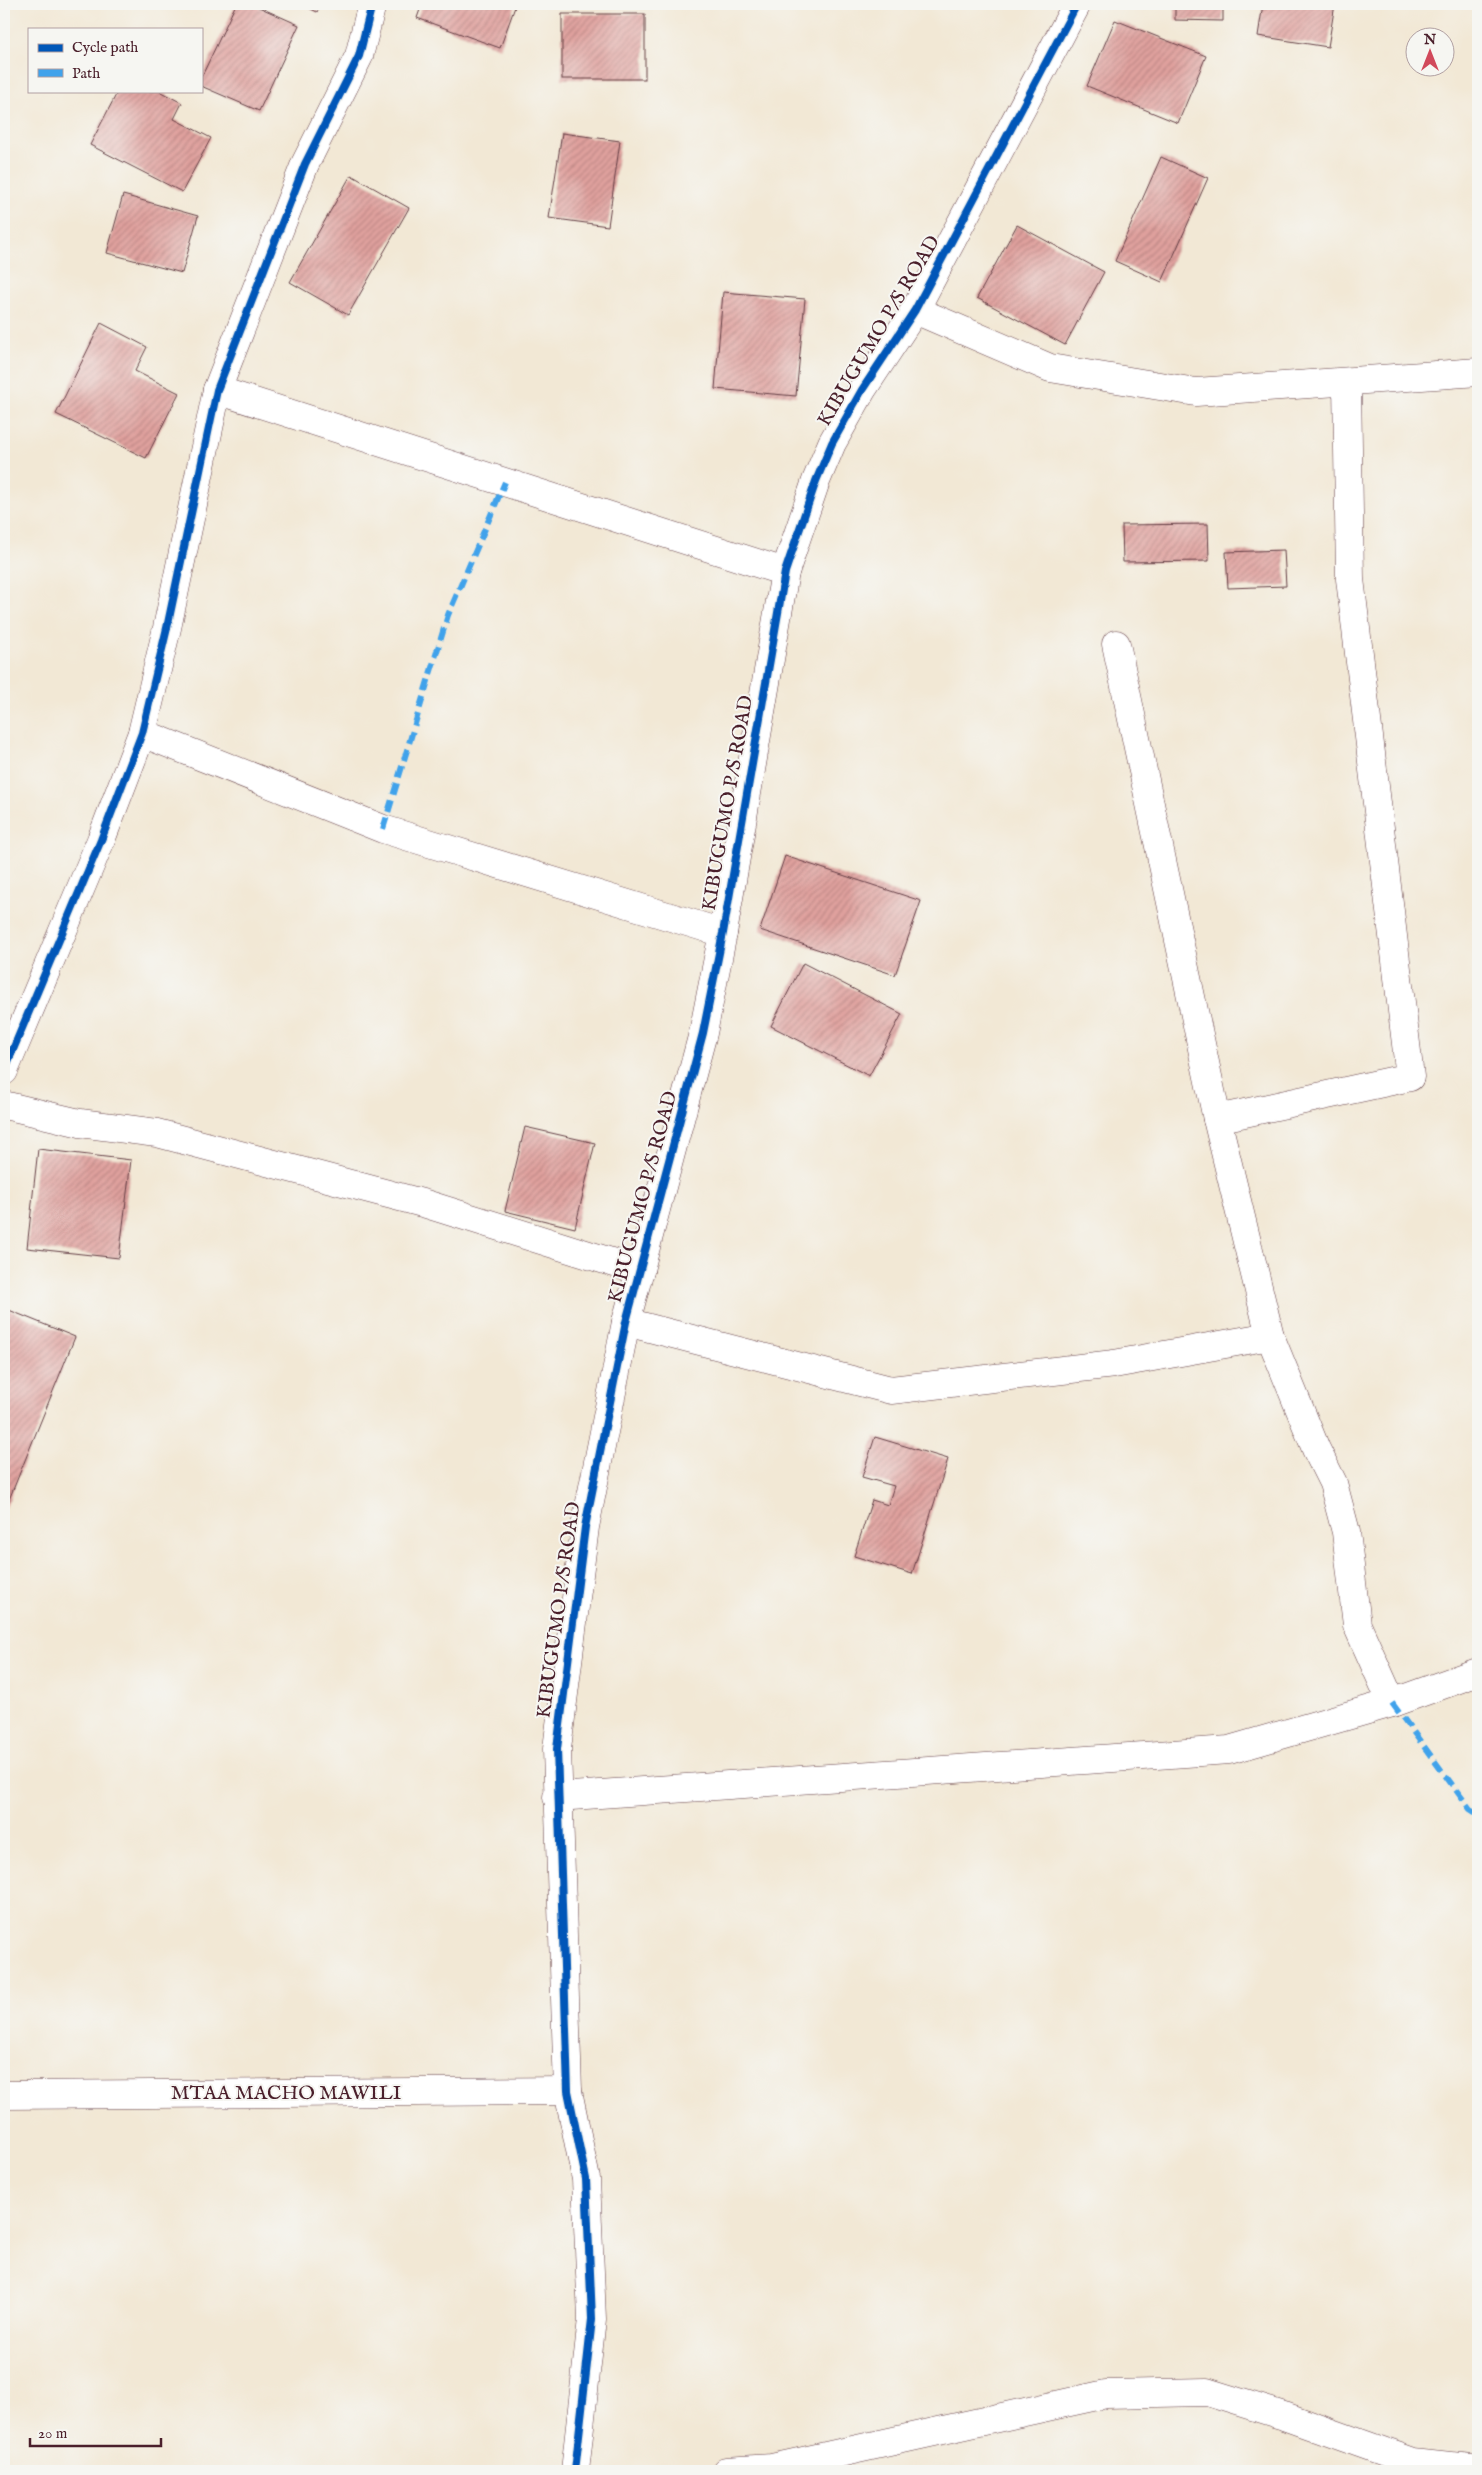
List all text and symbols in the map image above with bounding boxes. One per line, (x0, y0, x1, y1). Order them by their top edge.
legend (28, 28, 202, 92)
north arrow (1404, 28, 1454, 78)
text: N (1423, 31, 1436, 49)
text: Cycle path (72, 38, 138, 57)
text: Path (72, 64, 100, 83)
street label: KIBUGUMO P/S ROAD (812, 231, 946, 431)
street label: KIBUGUMO P/S ROAD (697, 693, 759, 913)
street label: KIBUGUMO P/S ROAD (603, 1088, 683, 1306)
street label: KIBUGUMO P/S ROAD (531, 1500, 587, 1720)
street label: MTAA MACHO MAWILI (171, 2081, 402, 2106)
scale bar (30, 2415, 161, 2447)
text: 20 m (38, 2424, 68, 2443)

